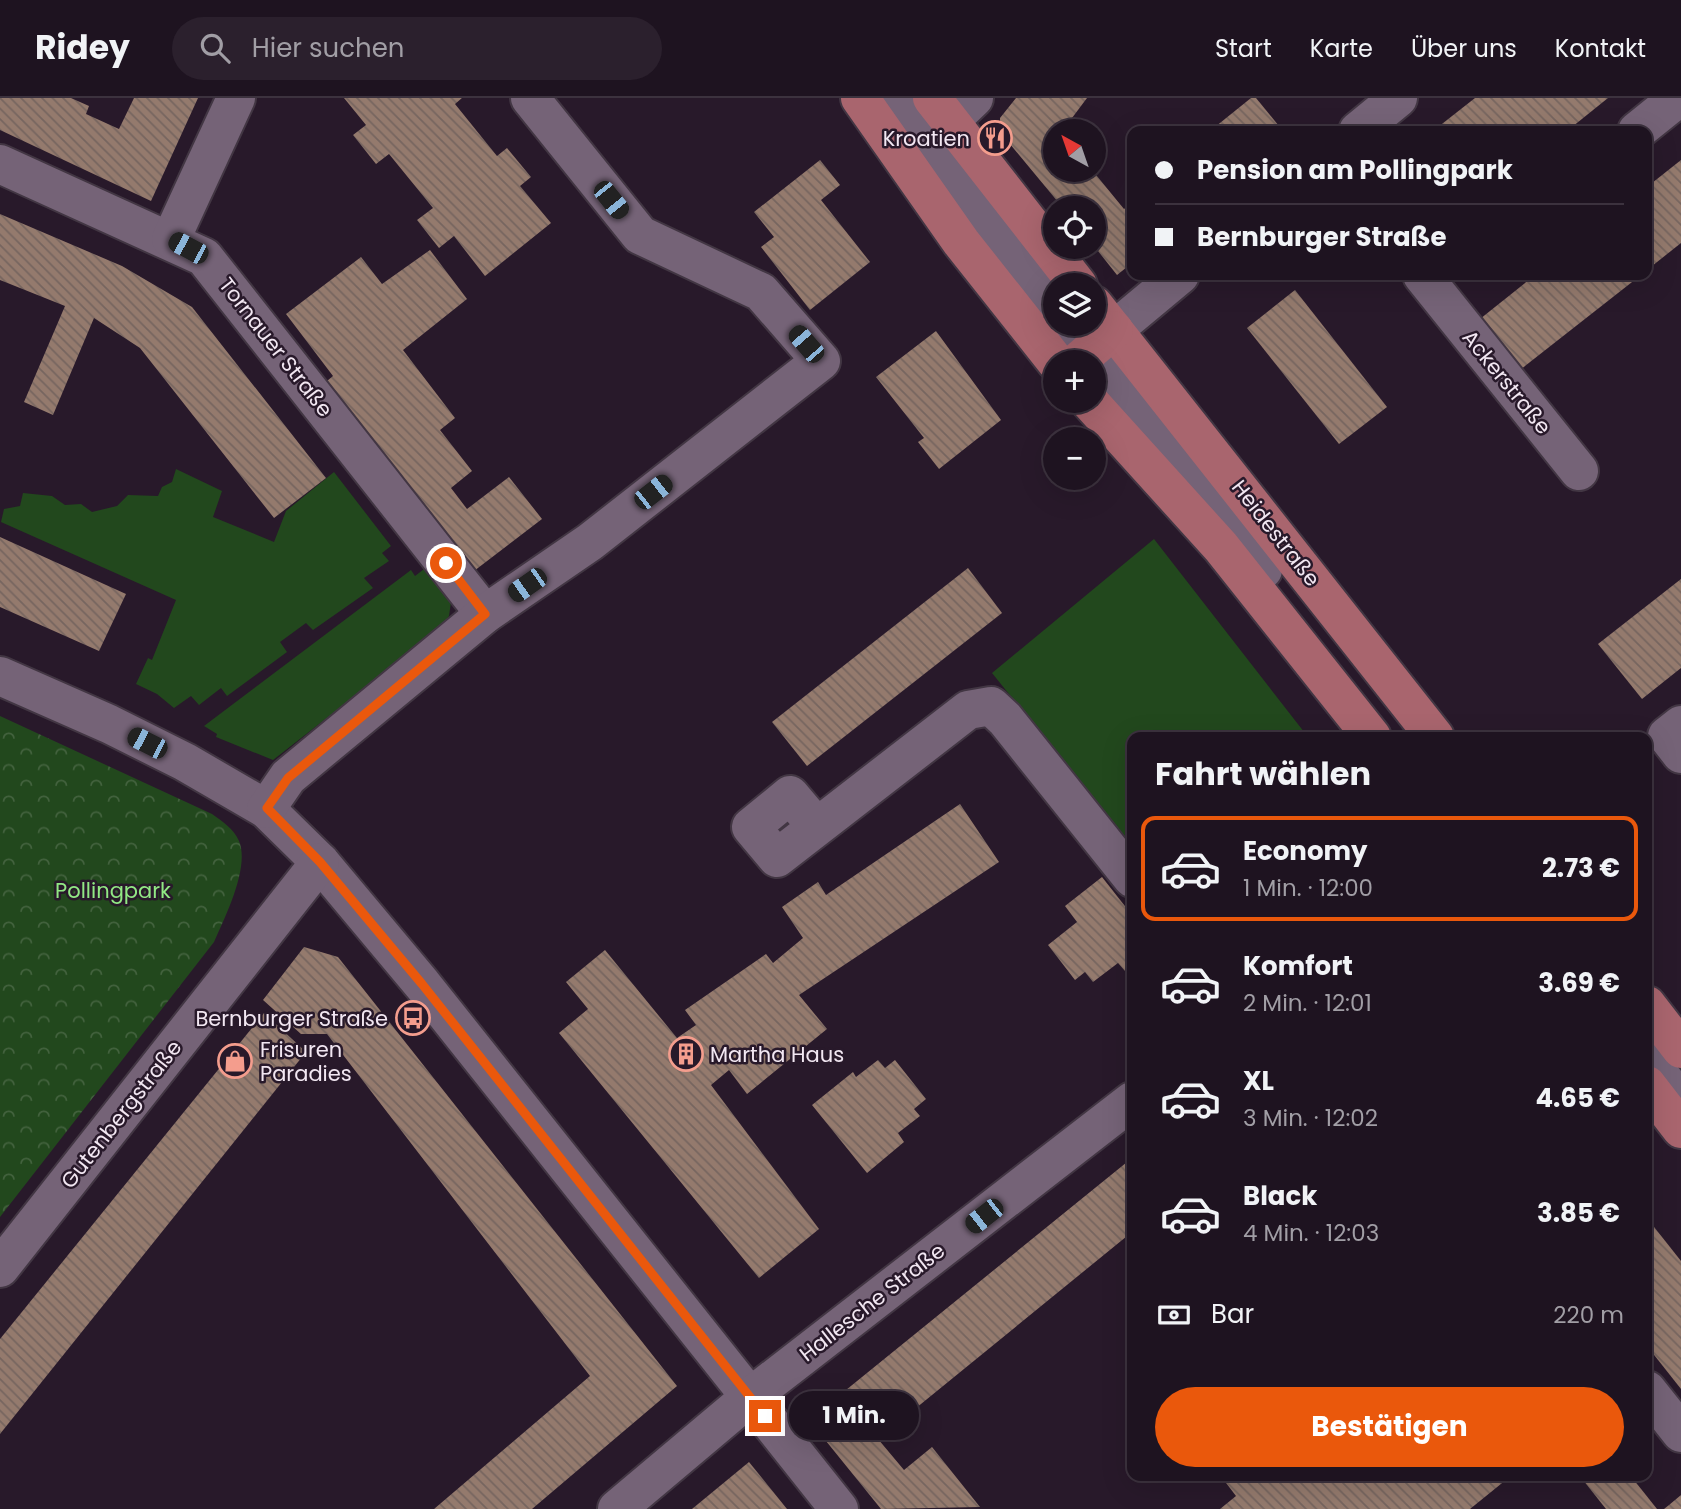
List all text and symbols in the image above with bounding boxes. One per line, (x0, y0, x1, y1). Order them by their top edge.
search box (172, 17, 662, 80)
text: Ridey (35, 24, 130, 71)
icon: search (196, 29, 234, 67)
text: Hier suchen (252, 30, 404, 66)
text: Start (1215, 32, 1272, 65)
text: Karte (1310, 32, 1373, 65)
text: Über uns (1411, 32, 1517, 65)
text: Kontakt (1555, 32, 1646, 65)
restaurant icon: Kroatien (976, 119, 1014, 157)
north arrow (1043, 119, 1106, 182)
map controls (1043, 119, 1106, 490)
place label: Kroatien (883, 124, 970, 153)
text: Pension am Pollingpark (1197, 152, 1513, 188)
car (590, 177, 633, 223)
button: locate (1043, 196, 1106, 259)
text: Bernburger Straße (1197, 219, 1447, 255)
car (165, 229, 212, 267)
street label: Tornauer Straße (212, 271, 340, 423)
button: layers (1043, 273, 1106, 336)
car (785, 321, 828, 367)
street label: Ackerstraße (1456, 324, 1558, 440)
button: + (1043, 350, 1106, 413)
button: − (1043, 427, 1106, 490)
car (630, 471, 677, 513)
street label: Heidestraße (1225, 474, 1327, 592)
route start (430, 547, 462, 579)
car (504, 564, 551, 606)
car (124, 724, 171, 762)
text: Fahrt wählen (1155, 751, 1371, 796)
text: Economy (1243, 833, 1367, 869)
icon: car (1159, 837, 1222, 900)
text: 2.73 € (1542, 850, 1620, 886)
text: 1 Min. · 12:00 (1243, 872, 1373, 904)
park label: Pollingpark (55, 876, 171, 905)
text: Komfort (1243, 948, 1353, 984)
icon: car (1159, 952, 1222, 1015)
text: 3.69 € (1538, 965, 1620, 1001)
text: 2 Min. · 12:01 (1243, 987, 1372, 1019)
bus stop icon: Bernburger Straße (394, 999, 432, 1037)
place label: Bernburger Straße (195, 1004, 388, 1033)
street label: Gutenbergstraße (54, 1034, 188, 1194)
place label: Frisuren Paradies (260, 1035, 352, 1088)
building icon: Martha Haus (667, 1035, 705, 1073)
place label: Martha Haus (710, 1040, 844, 1069)
shop icon: Frisuren Paradies (216, 1042, 254, 1080)
text: XL (1243, 1063, 1274, 1099)
icon: car (1159, 1067, 1222, 1130)
text: 4.65 € (1535, 1080, 1620, 1116)
text: 3 Min. · 12:02 (1243, 1102, 1378, 1134)
text: Black (1243, 1178, 1317, 1214)
icon: car (1159, 1182, 1222, 1245)
car (961, 1195, 1008, 1237)
text: 3.85 € (1537, 1195, 1620, 1231)
text: 4 Min. · 12:03 (1243, 1217, 1379, 1249)
street label: Hallesche Straße (793, 1236, 951, 1368)
icon: cash (1155, 1296, 1193, 1334)
text: Bar (1211, 1296, 1254, 1332)
text: 220 m (1553, 1299, 1624, 1331)
button: Bestätigen (1155, 1387, 1624, 1467)
callout: 1 Min. (790, 1392, 919, 1440)
text: 1 Min. (822, 1399, 886, 1431)
route end (749, 1400, 781, 1432)

